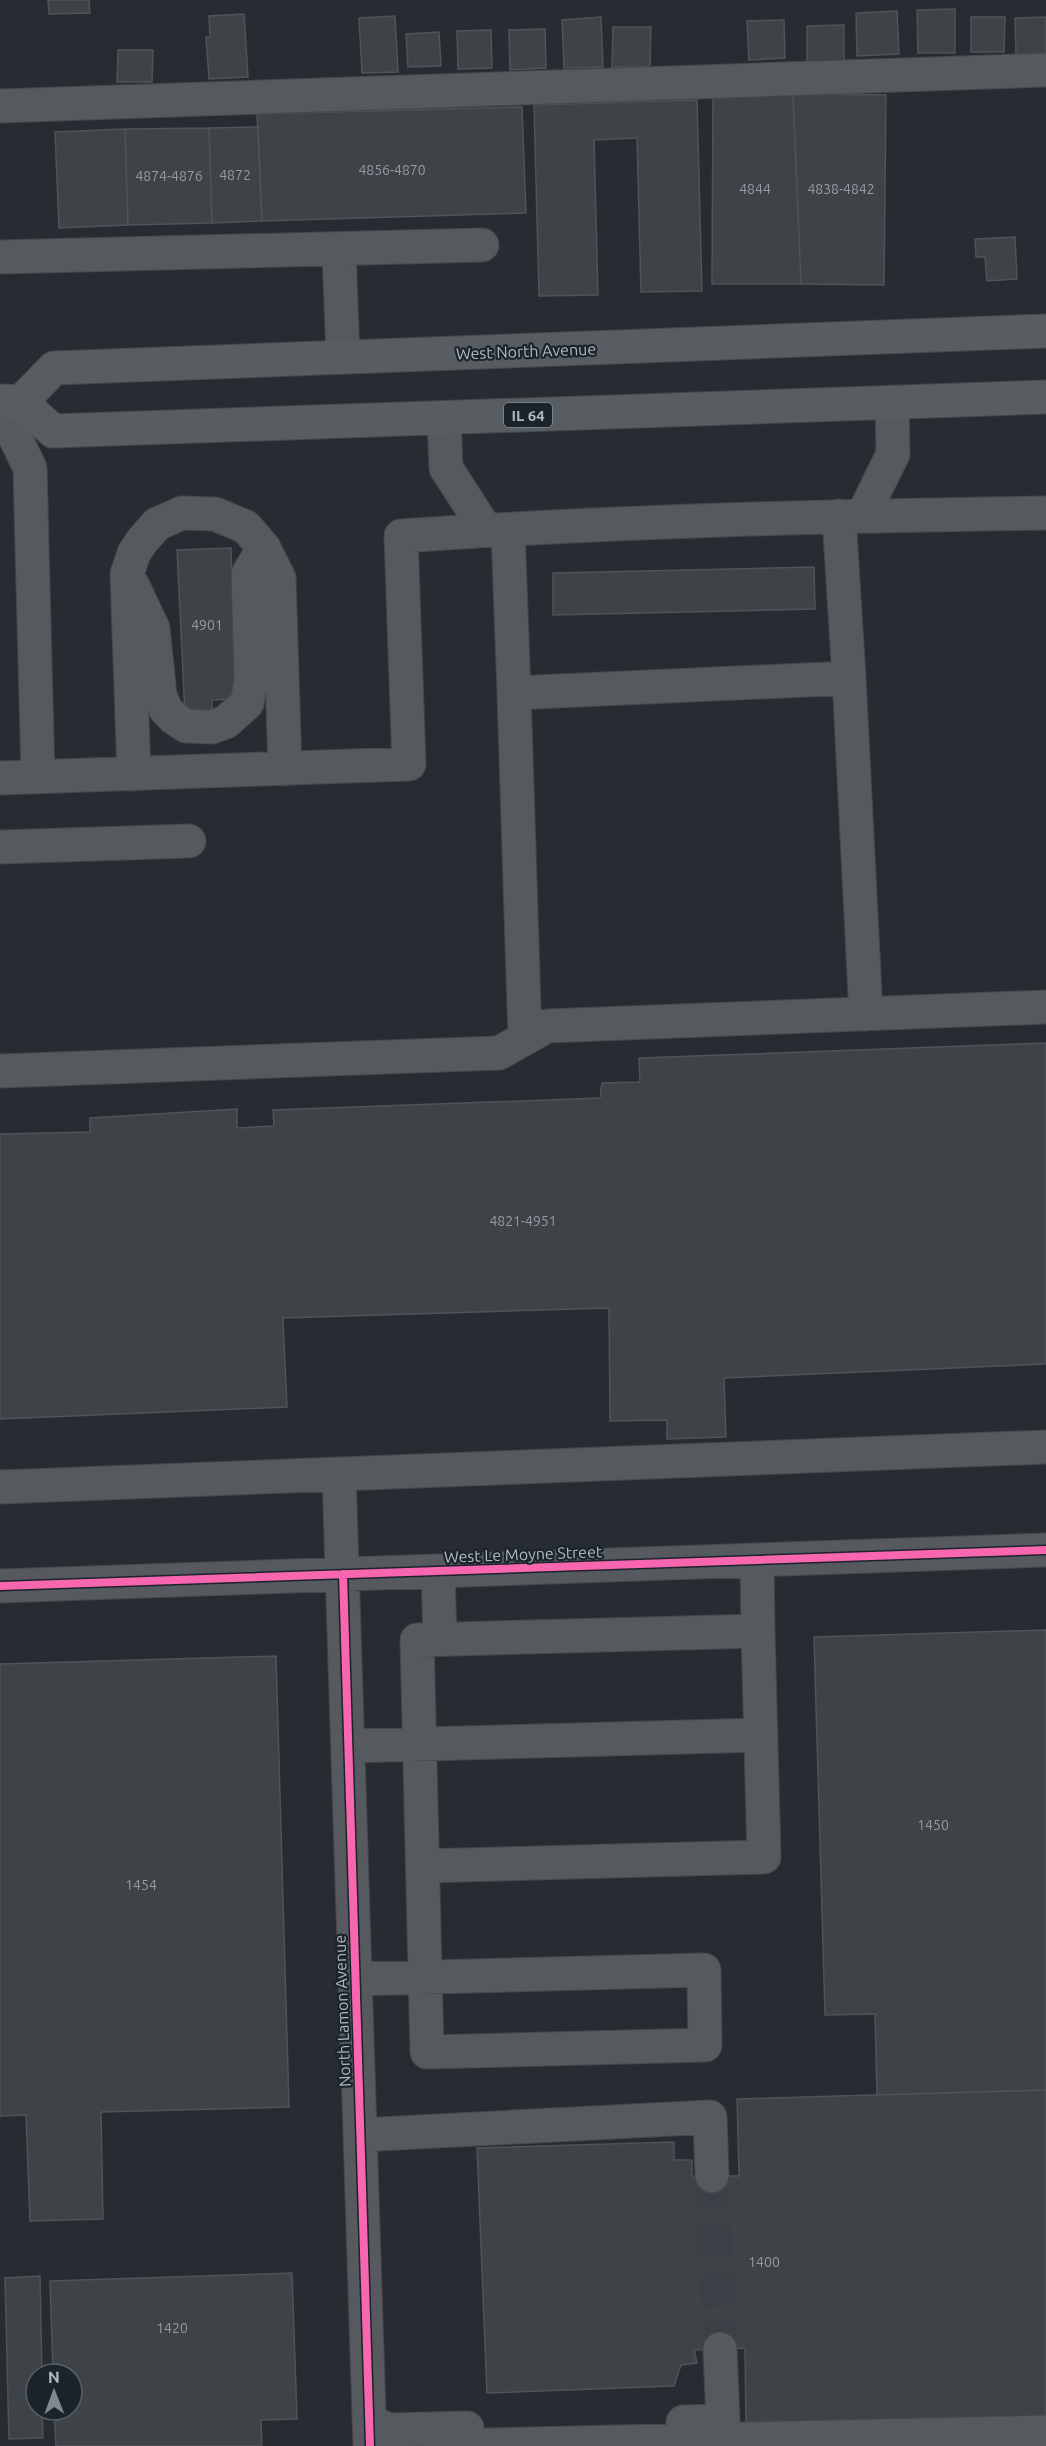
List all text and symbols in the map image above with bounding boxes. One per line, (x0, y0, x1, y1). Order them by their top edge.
house number: 4856-4870 (358, 162, 426, 178)
house number: 4872 (219, 167, 251, 183)
house number: 4874-4876 (135, 168, 203, 184)
house number: 4844 (739, 181, 771, 197)
house number: 4838-4842 (807, 181, 875, 197)
street label: West North Avenue (456, 340, 596, 362)
road number: IL 64 (504, 403, 552, 427)
house number: 4901 (191, 617, 223, 633)
house number: 4821-4951 (489, 1213, 557, 1229)
street label: West Le Moyne Street (444, 1542, 603, 1566)
house number: 1450 (917, 1817, 949, 1833)
house number: 1454 (125, 1877, 157, 1893)
street label: North Lamon Avenue (330, 1935, 354, 2087)
house number: 1400 (748, 2254, 780, 2270)
house number: 1420 (156, 2320, 188, 2336)
north arrow (24, 2362, 84, 2422)
text: N (48, 2368, 60, 2386)

